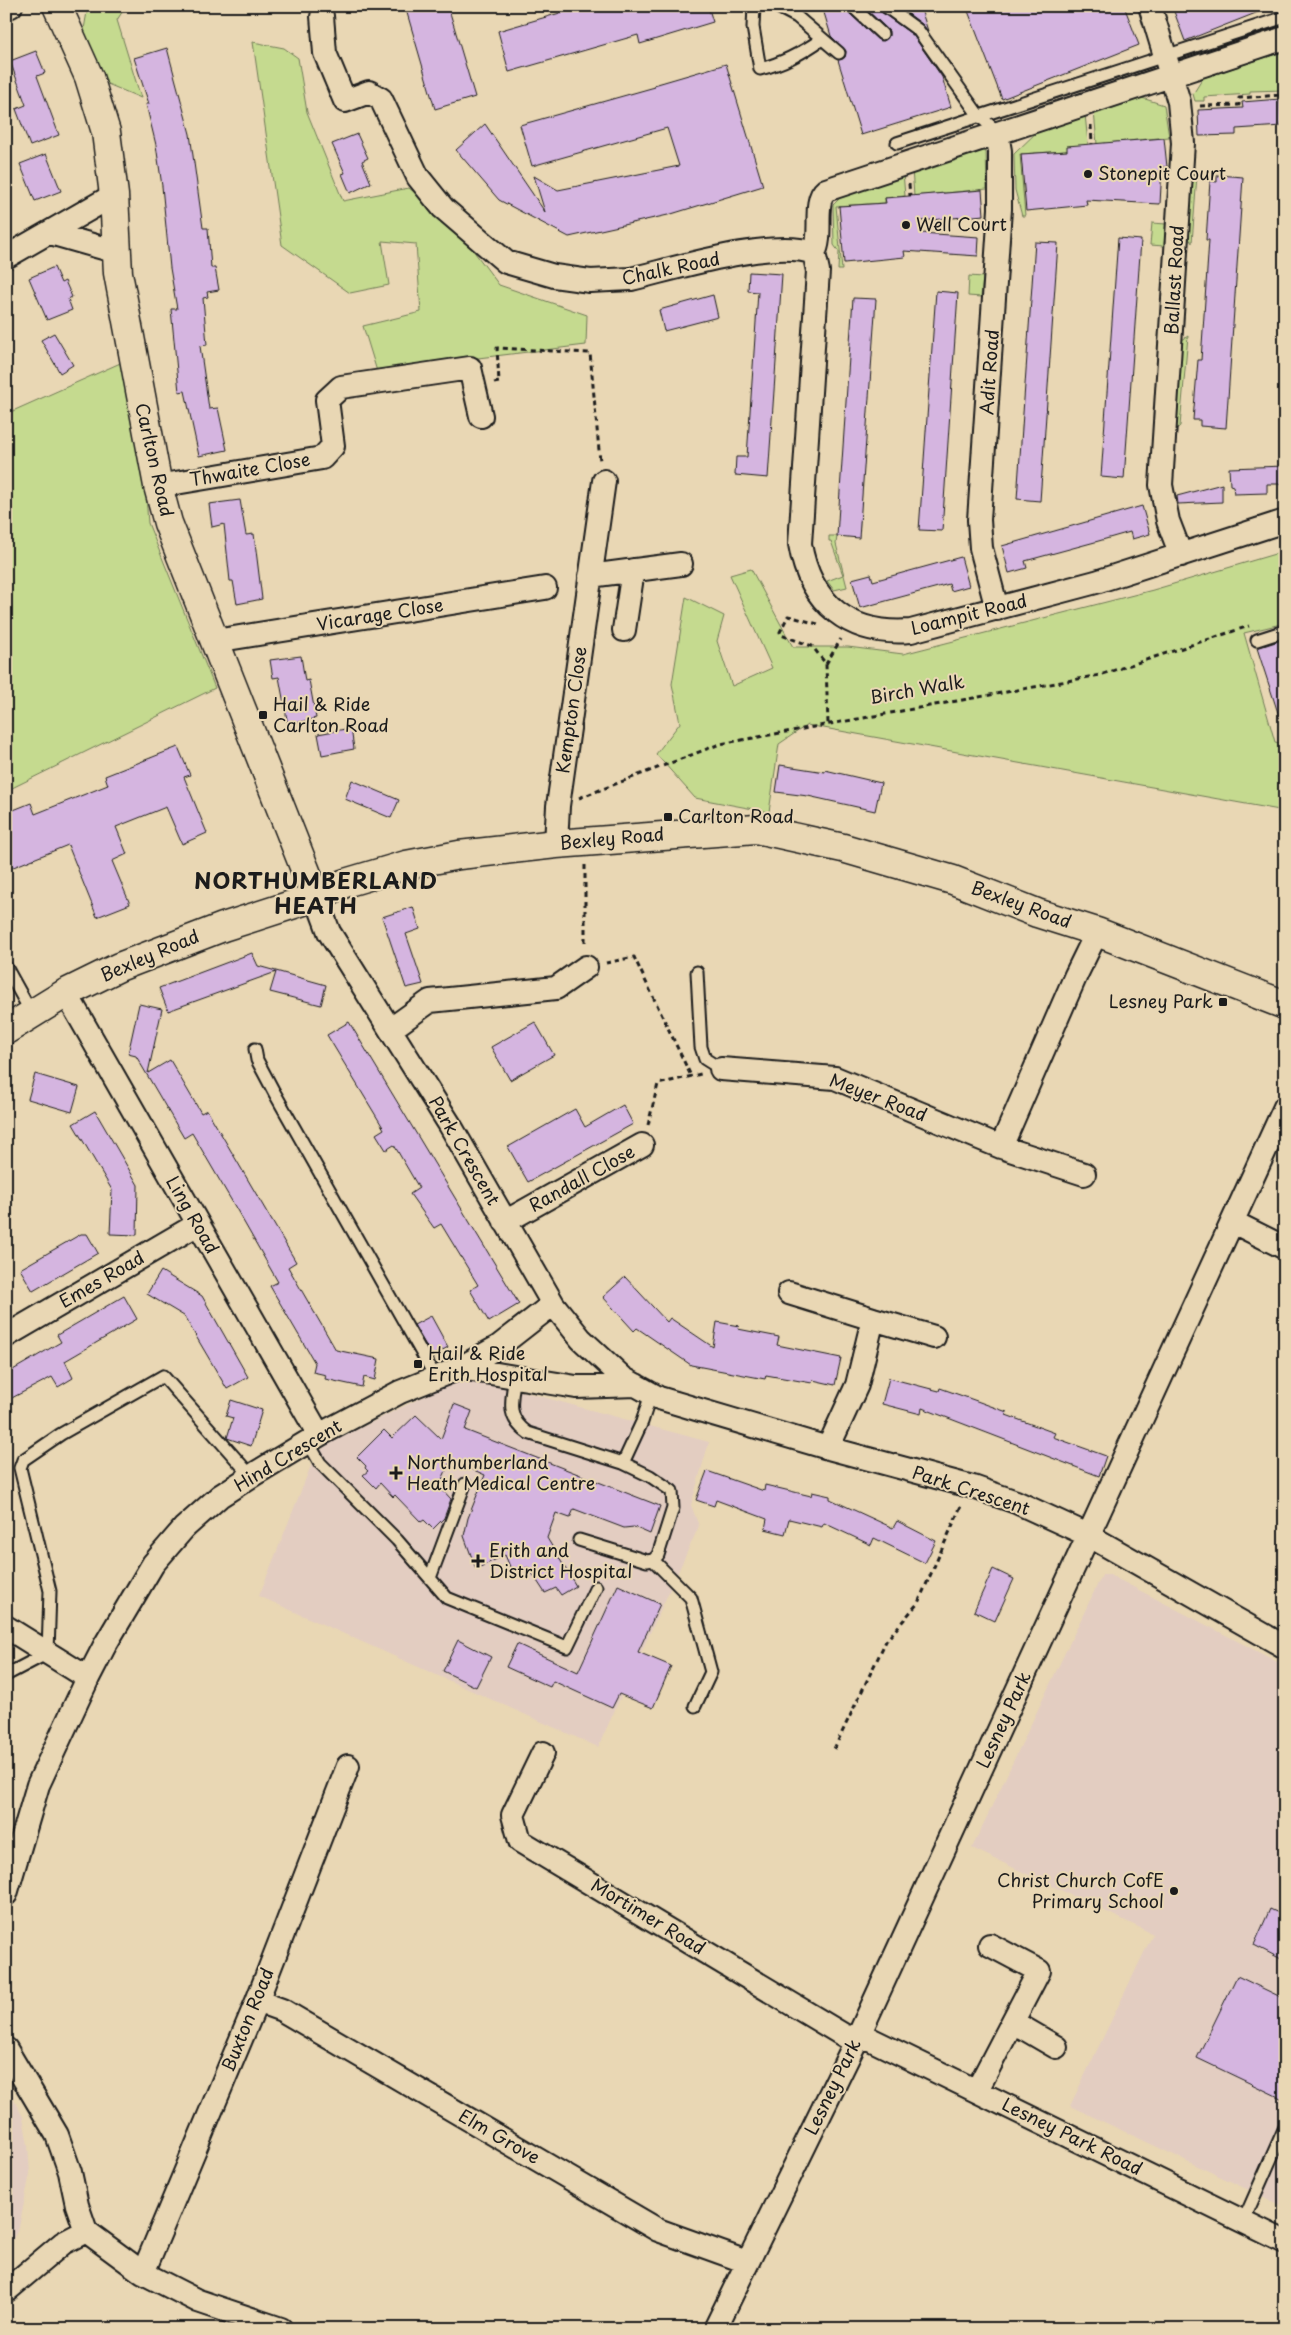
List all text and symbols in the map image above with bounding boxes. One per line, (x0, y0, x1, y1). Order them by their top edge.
place label: Stonepit Court (1098, 159, 1226, 186)
marker: Stonepit Court (1082, 168, 1094, 180)
place label: Well Court (916, 210, 1007, 237)
marker: Well Court (900, 219, 912, 231)
street label: Ballast Road (1157, 224, 1190, 335)
street label: Chalk Road (619, 244, 722, 291)
street label: Adit Road (972, 328, 1005, 416)
street label: Carlton Road (129, 400, 182, 519)
street label: Thwaite Close (187, 445, 312, 492)
street label: Loampit Road (908, 586, 1030, 641)
street label: Vicarage Close (314, 590, 445, 637)
street label: Kempton Close (548, 645, 593, 775)
street label: Birch Walk (867, 667, 966, 710)
place label: Hail & Ride Carlton Road (273, 690, 389, 738)
marker: Hail & Ride Carlton Road (257, 709, 269, 721)
place label: Carlton Road (678, 802, 794, 829)
marker: Carlton Road (662, 811, 674, 823)
street label: Bexley Road (558, 819, 665, 856)
district label: NORTHUMBERLAND HEATH (194, 863, 438, 921)
street label: Bexley Road (968, 873, 1075, 934)
street label: Bexley Road (96, 922, 203, 988)
place label: Lesney Park (1109, 987, 1213, 1014)
marker: Lesney Park (1217, 996, 1229, 1008)
street label: Meyer Road (826, 1066, 931, 1128)
street label: Park Crescent (423, 1091, 508, 1210)
street label: Randall Close (523, 1137, 639, 1218)
street label: Ling Road (160, 1170, 226, 1258)
street label: Emes Road (54, 1243, 149, 1314)
place label: Hail & Ride Erith Hospital (428, 1339, 548, 1387)
marker: Hail & Ride Erith Hospital (412, 1358, 424, 1370)
street label: Hind Crescent (228, 1412, 346, 1498)
place label: Northumberland Heath Medical Centre (407, 1448, 595, 1496)
street label: Park Crescent (909, 1458, 1034, 1521)
marker: Northumberland Heath Medical Centre (389, 1466, 403, 1480)
place label: Erith and District Hospital (489, 1536, 632, 1584)
marker: Erith and District Hospital (471, 1554, 485, 1568)
street label: Lesney Park (968, 1666, 1037, 1772)
place label: Christ Church CofE Primary School (997, 1866, 1164, 1914)
street label: Mortimer Road (586, 1871, 711, 1961)
marker: Christ Church CofE Primary School (1168, 1885, 1180, 1897)
street label: Buxton Road (214, 1963, 280, 2075)
street label: Lesney Park (797, 2034, 867, 2139)
street label: Lesney Park Road (998, 2090, 1147, 2181)
street label: Elm Grove (454, 2102, 545, 2170)

